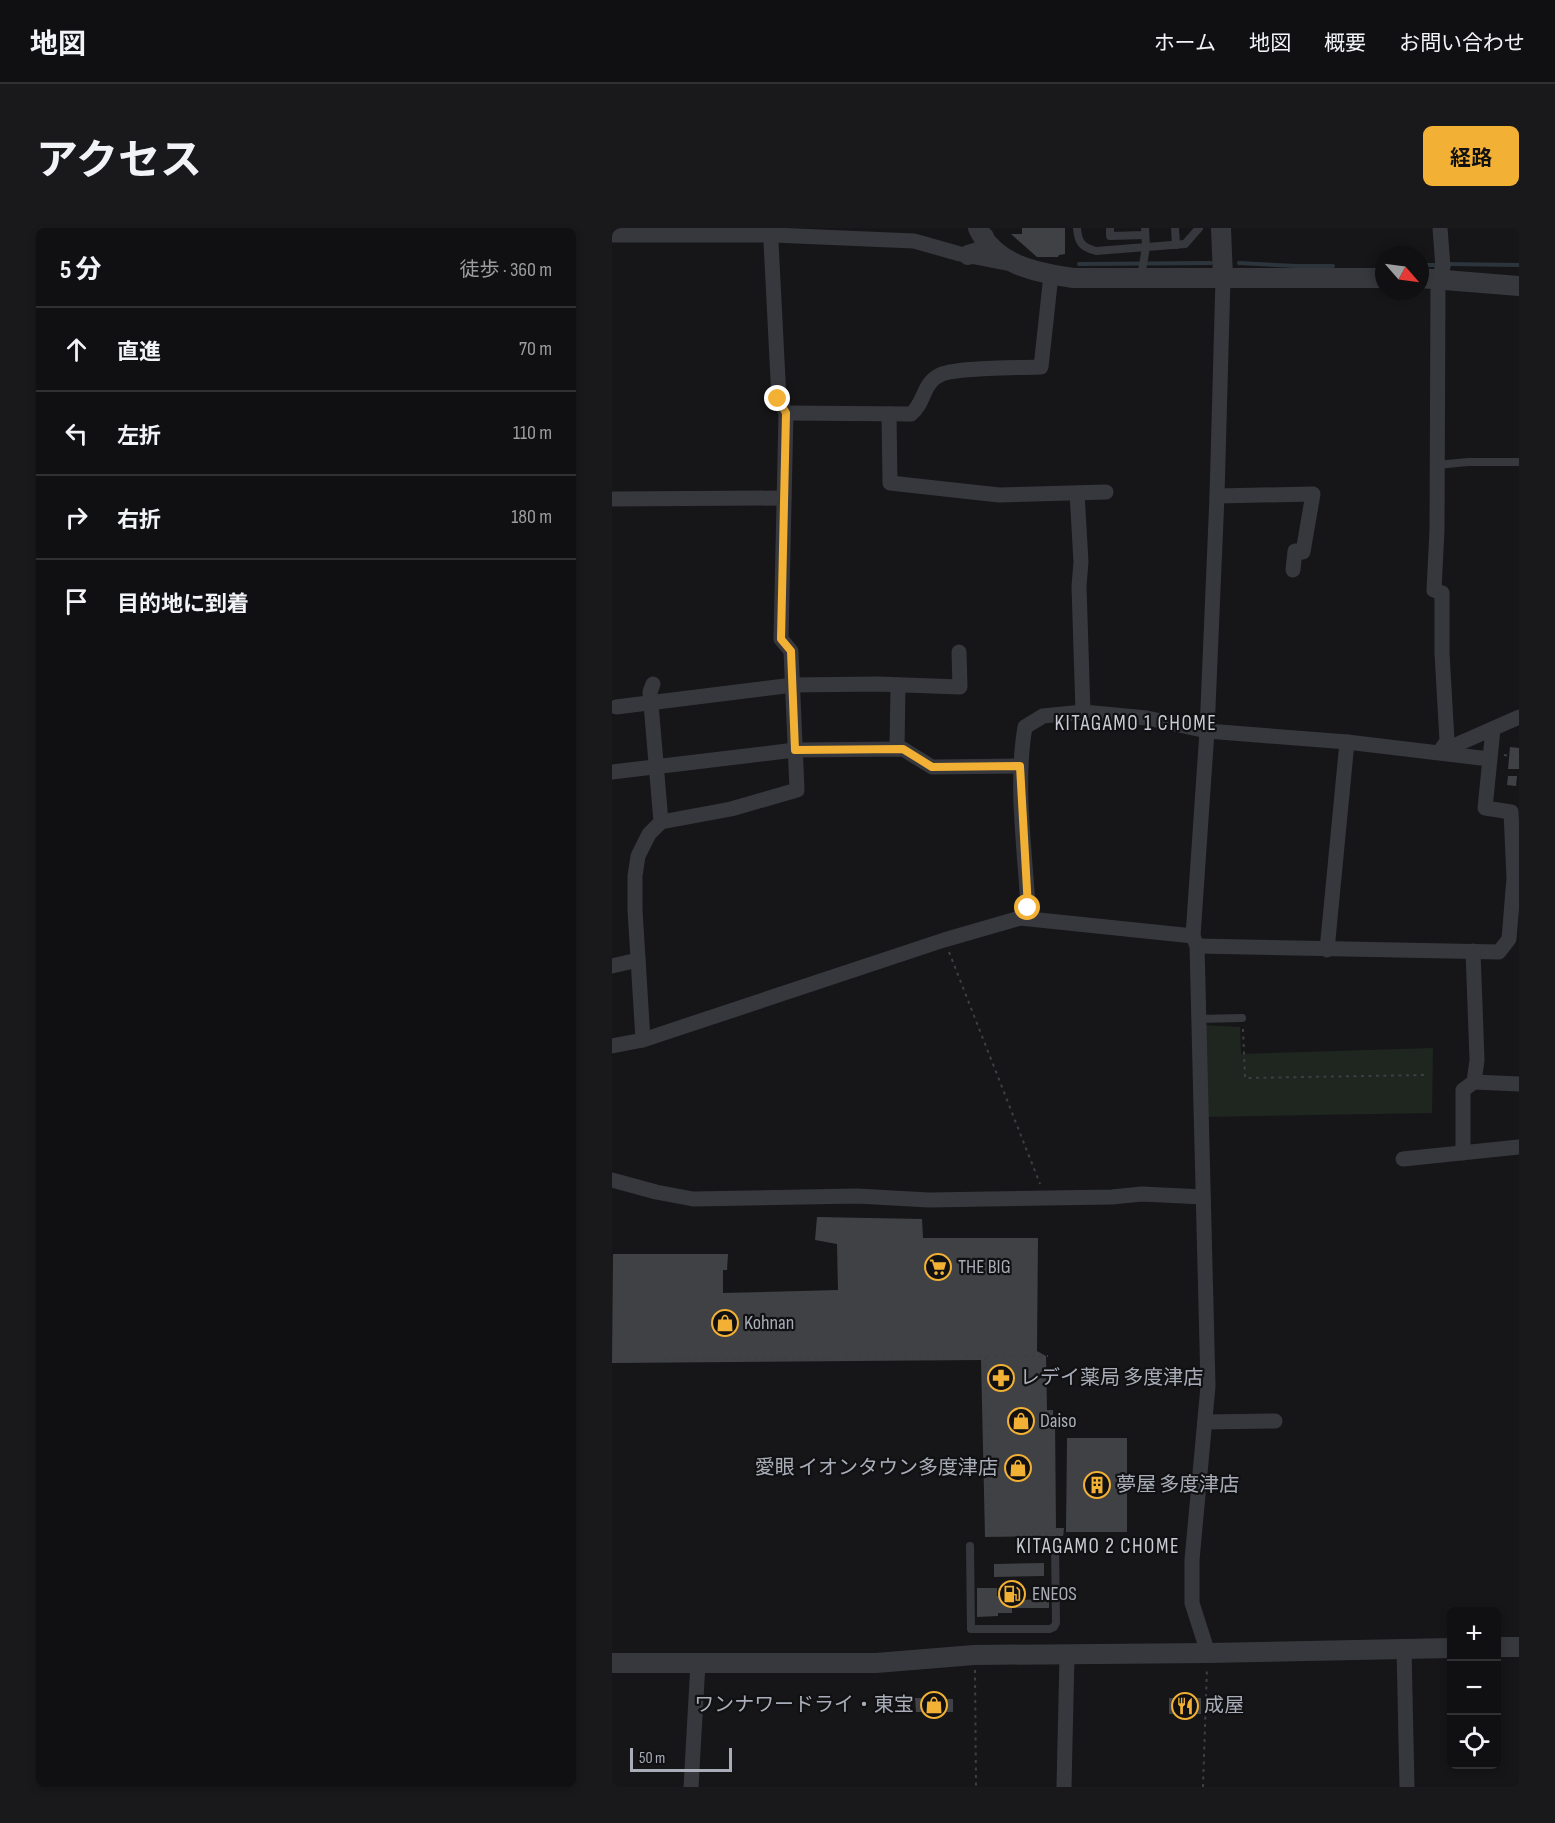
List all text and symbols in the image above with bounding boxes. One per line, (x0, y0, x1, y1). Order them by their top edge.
text: 地図 (30, 28, 86, 61)
text: ホーム (1154, 31, 1216, 56)
text: 地図 (1249, 31, 1291, 56)
text: 概要 (1324, 31, 1366, 56)
text: お問い合わせ (1399, 31, 1525, 56)
button: 経路 (1423, 126, 1519, 186)
text: アクセス (36, 136, 202, 187)
north arrow (1375, 246, 1429, 300)
text: 5 分 (60, 255, 101, 286)
text: 徒歩 · 360 m (460, 258, 552, 282)
icon: ahead (60, 333, 93, 366)
text: 70 m (519, 337, 552, 361)
text: 直進 (117, 339, 161, 366)
route end (764, 385, 790, 411)
icon: left (60, 417, 93, 450)
text: 110 m (513, 421, 552, 445)
text: 左折 (117, 423, 161, 450)
icon: right (60, 501, 93, 534)
text: 180 m (511, 505, 552, 529)
text: 右折 (117, 507, 161, 534)
icon: arrive (60, 585, 93, 618)
text: 目的地に到着 (117, 591, 249, 618)
district label: KITAGAMO 1 CHOME (1055, 711, 1217, 736)
route start (1014, 894, 1040, 920)
supermarket icon: THE BIG (923, 1252, 953, 1282)
place label: THE BIG (958, 1255, 1011, 1279)
shop icon: Kohnan (710, 1308, 740, 1338)
place label: Kohnan (744, 1311, 794, 1335)
pharmacy icon: レデイ薬局 多度津店 (986, 1363, 1016, 1393)
place label: レデイ薬局 多度津店 (1020, 1366, 1203, 1390)
shop icon: Daiso (1006, 1406, 1036, 1436)
place label: Daiso (1040, 1409, 1077, 1433)
shop icon: 愛眼 イオンタウン多度津店 (1003, 1453, 1033, 1483)
place label: 愛眼 イオンタウン多度津店 (755, 1456, 998, 1480)
building icon: 夢屋 多度津店 (1082, 1470, 1112, 1500)
place label: 夢屋 多度津店 (1116, 1473, 1239, 1497)
district label: KITAGAMO 2 CHOME (1016, 1534, 1180, 1559)
fuel station icon: ENEOS (997, 1579, 1027, 1609)
place label: ENEOS (1032, 1582, 1077, 1606)
map controls (1447, 1607, 1501, 1769)
button: + (1447, 1607, 1501, 1661)
button: − (1447, 1661, 1501, 1715)
shop icon: ワンナワードライ・東宝 (919, 1690, 949, 1720)
restaurant icon: 成屋 (1170, 1691, 1200, 1721)
place label: ワンナワードライ・東宝 (694, 1693, 914, 1717)
place label: 成屋 (1204, 1694, 1244, 1718)
button: locate (1447, 1715, 1501, 1769)
scale bar (630, 1745, 732, 1772)
text: 50 m (639, 1749, 665, 1768)

